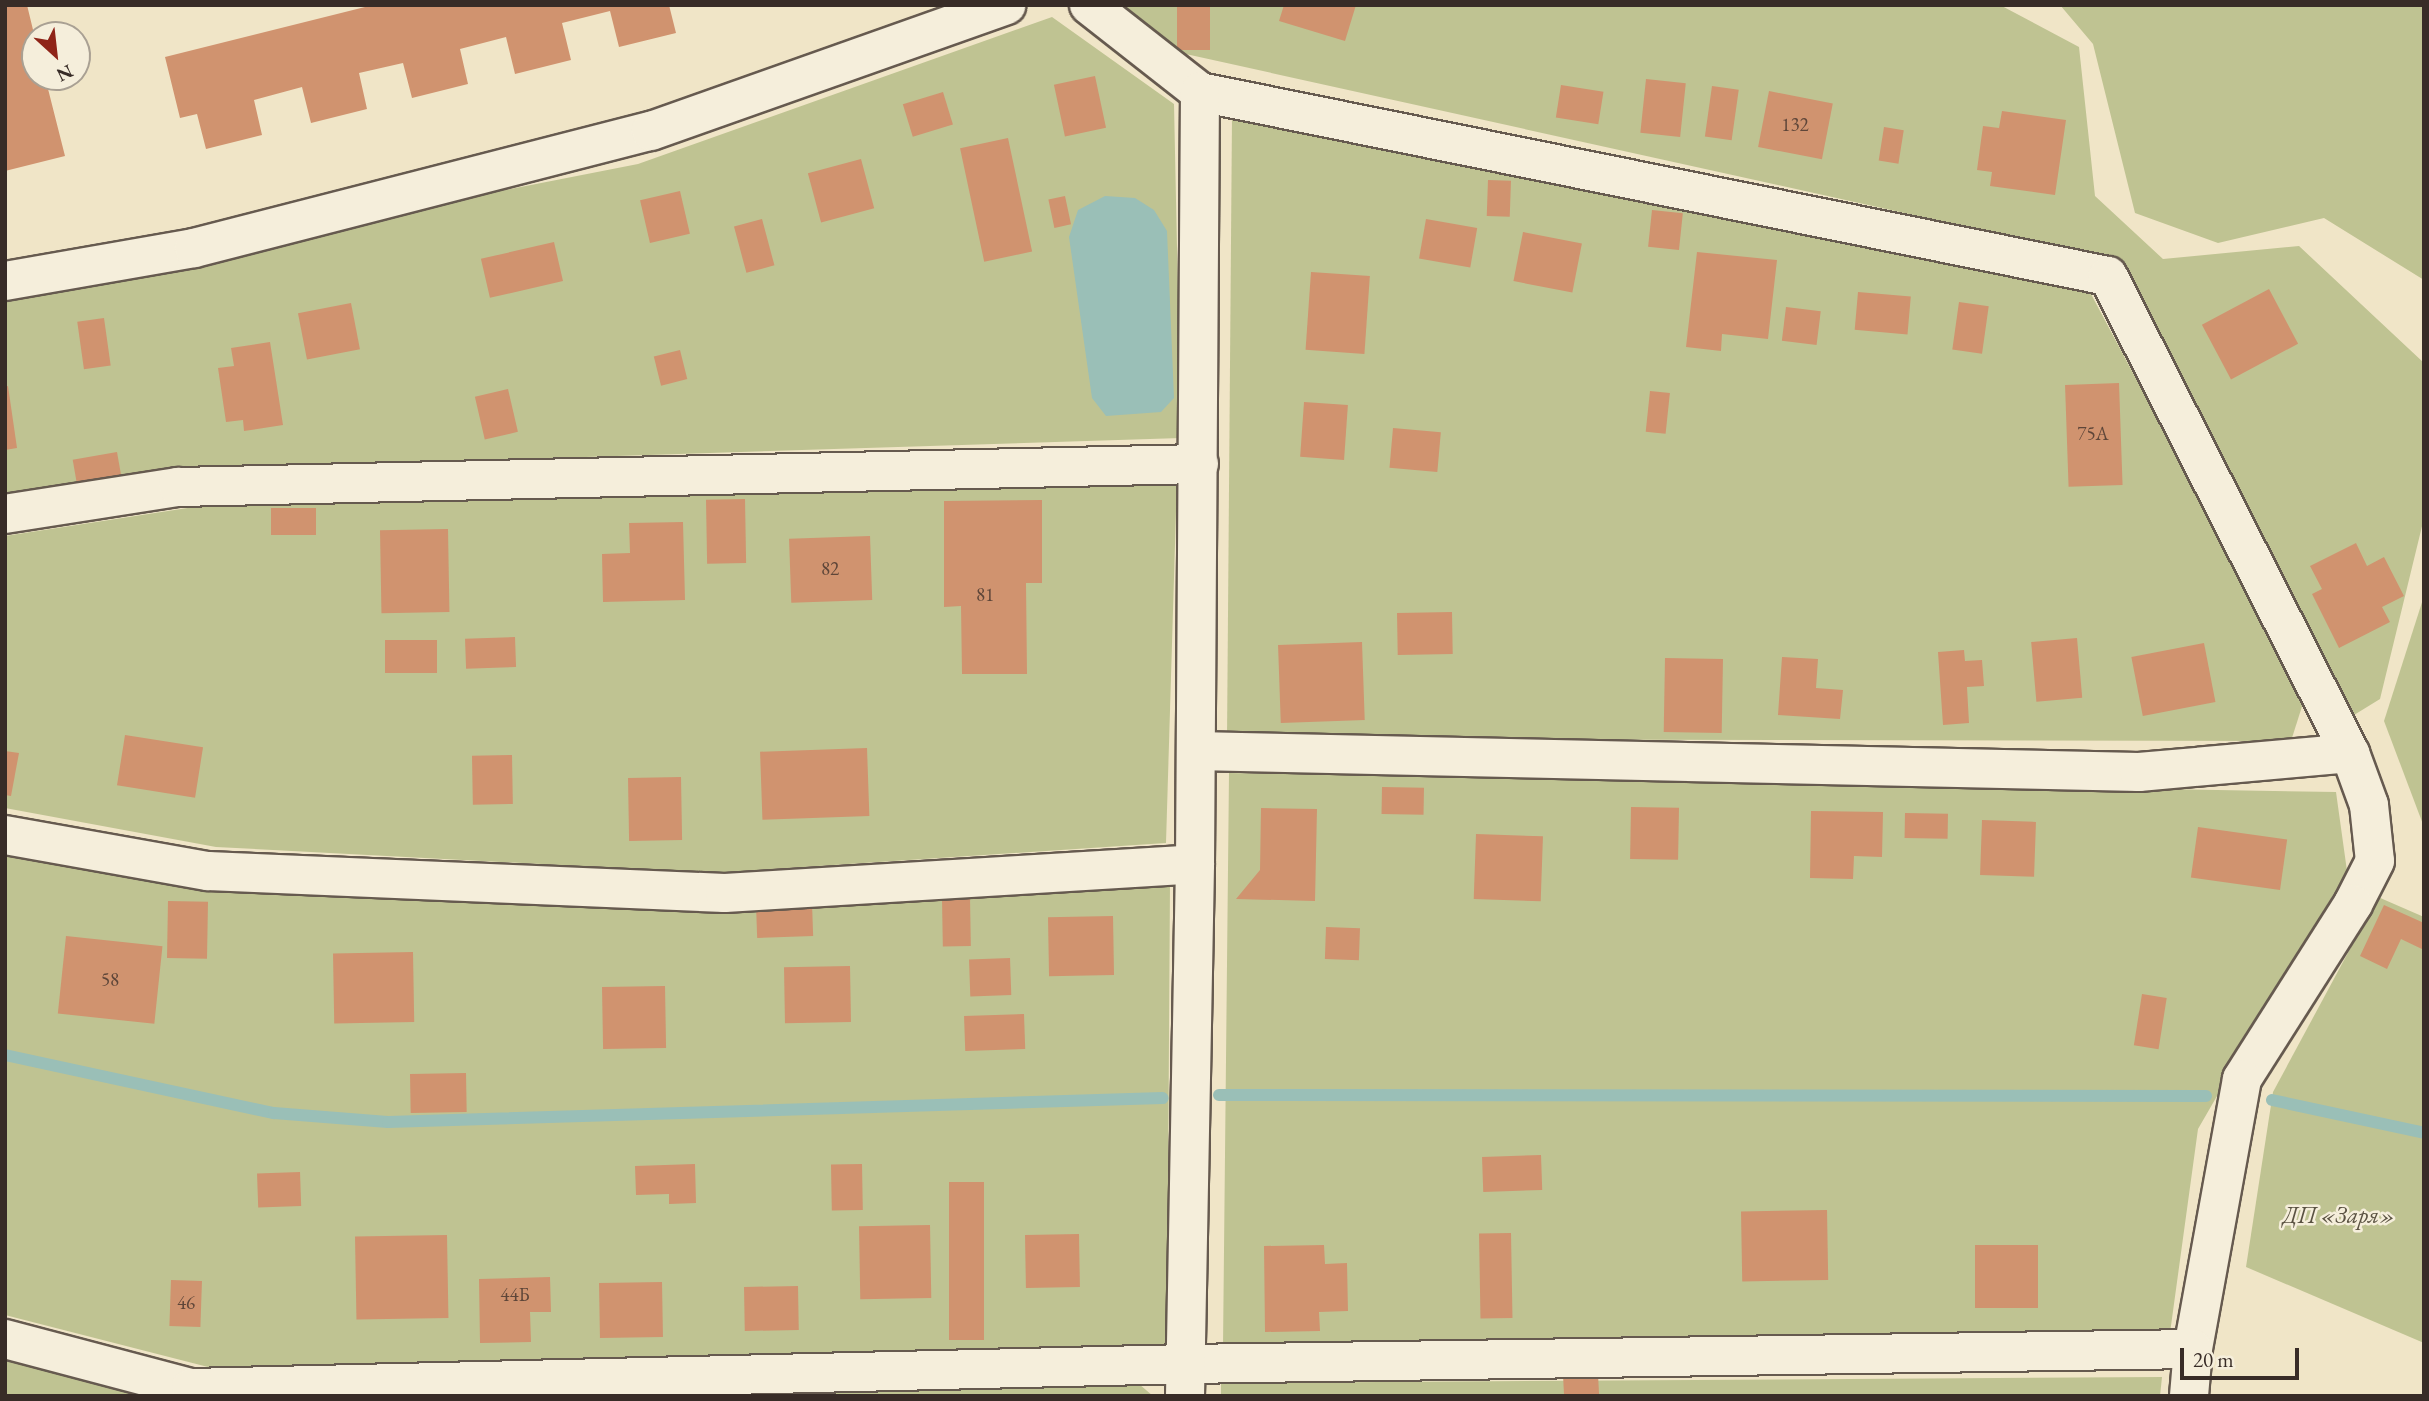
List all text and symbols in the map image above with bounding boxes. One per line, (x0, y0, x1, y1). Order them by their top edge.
north arrow (21, 21, 91, 91)
text: N (52, 59, 77, 88)
house number: 132 (1781, 114, 1809, 136)
house number: 75А (2077, 423, 2109, 445)
house number: 82 (821, 558, 839, 580)
house number: 81 (976, 584, 994, 606)
house number: 58 (101, 969, 119, 991)
park label: ДП «Заря» (2283, 1201, 2395, 1229)
house number: 44Б (500, 1284, 530, 1306)
house number: 46 (177, 1292, 195, 1314)
scale bar (2184, 1334, 2303, 1378)
text: 20 m (2193, 1346, 2234, 1373)

